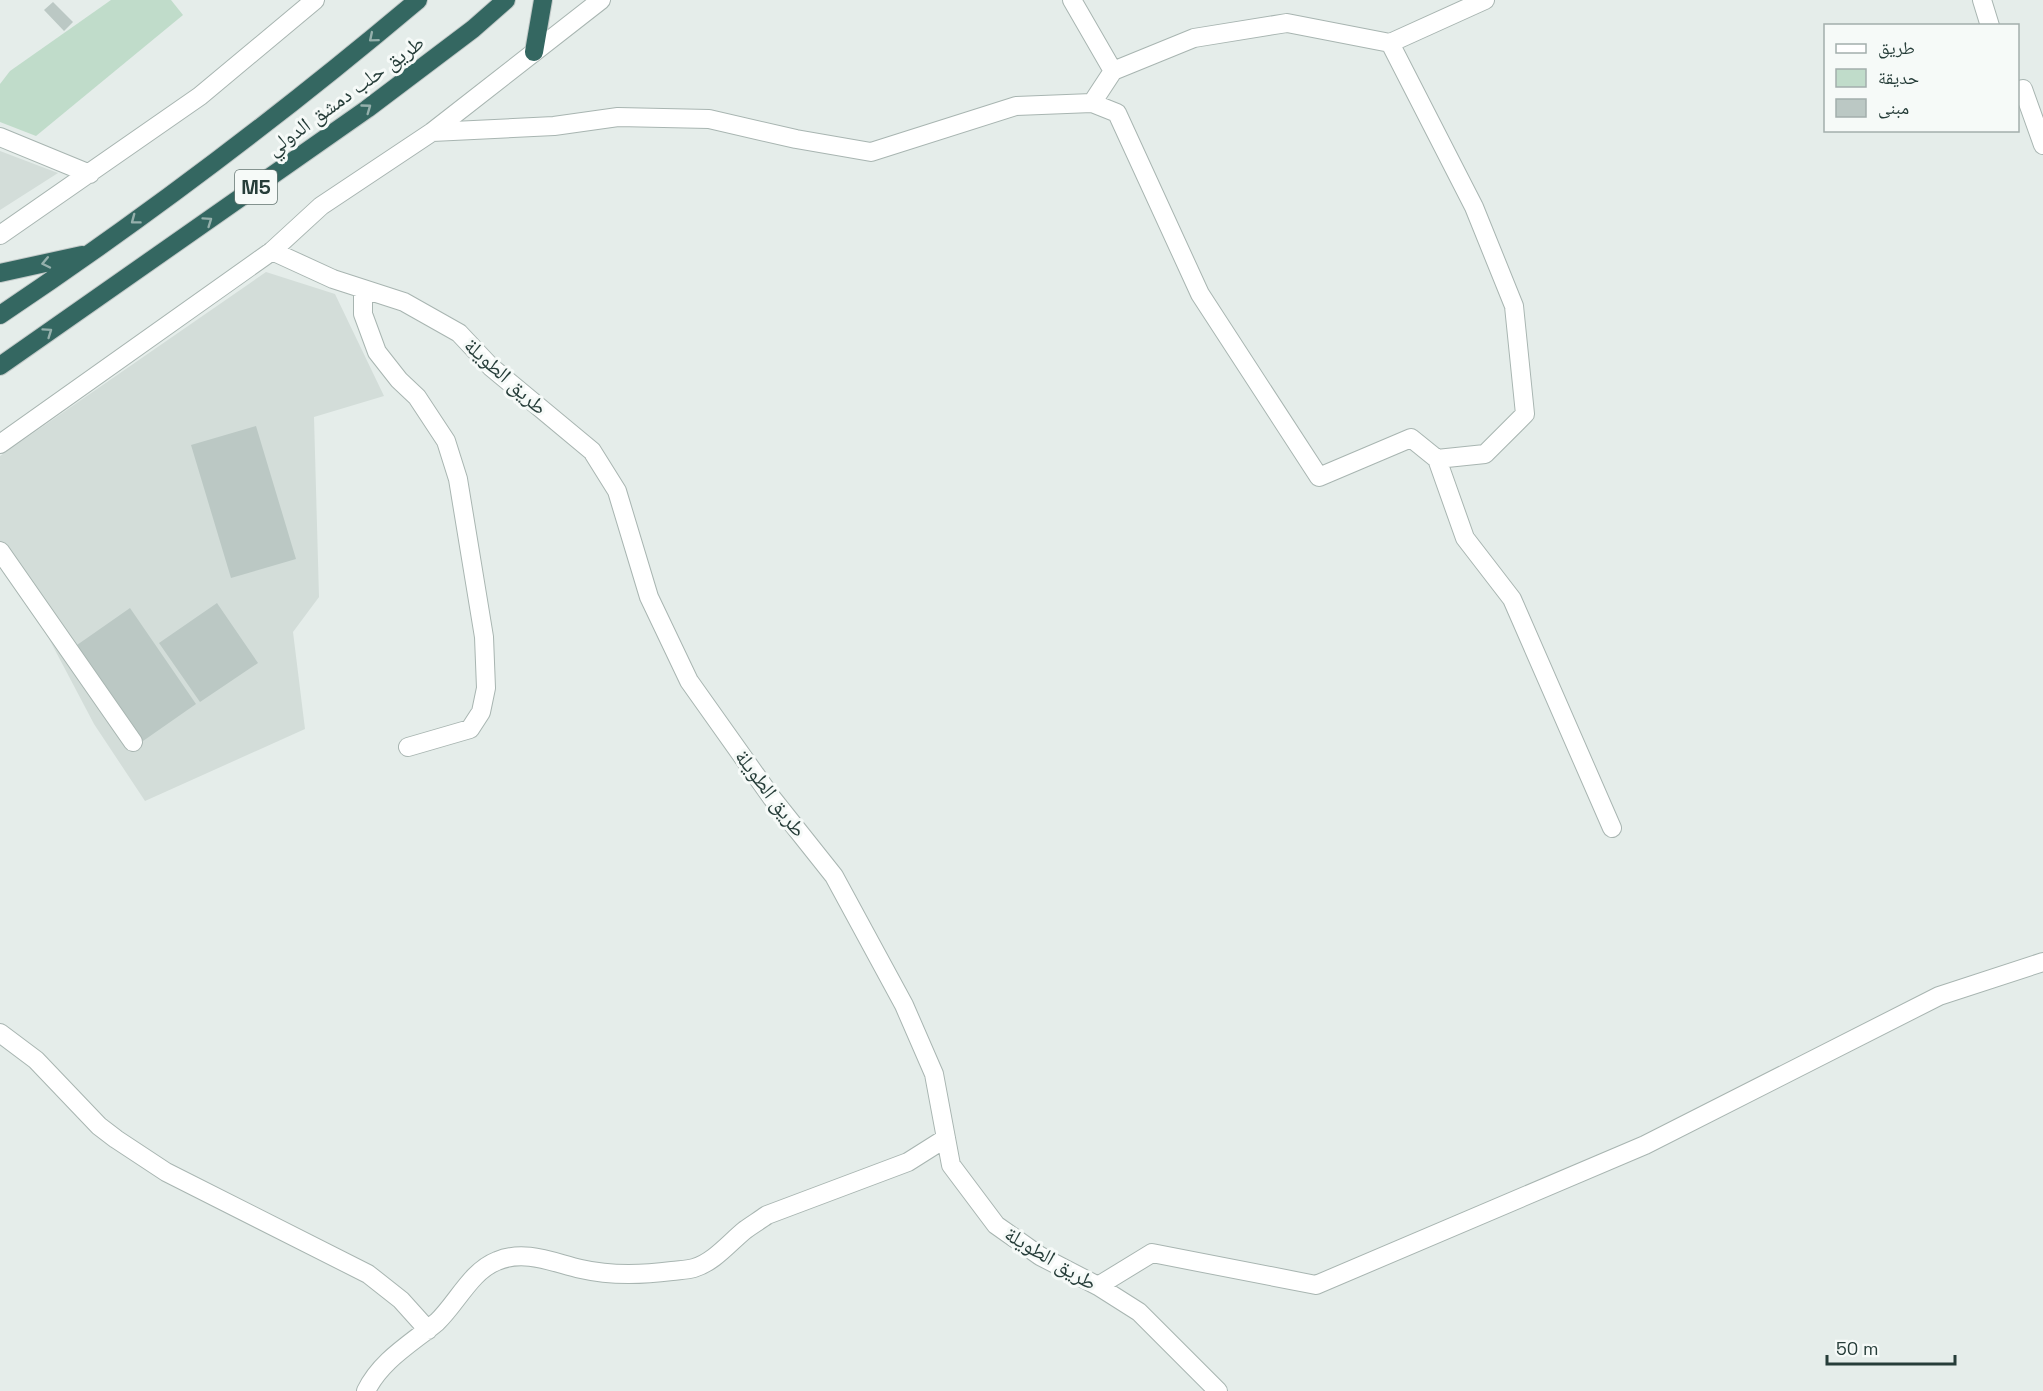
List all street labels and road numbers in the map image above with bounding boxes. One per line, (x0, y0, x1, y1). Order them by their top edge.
street label: طريق حلب دمشق الدولي (261, 29, 431, 164)
road number: M5 (235, 170, 277, 204)
street label: طريق الطويلة (459, 332, 553, 420)
street label: طريق الطويلة (729, 744, 813, 842)
street label: طريق الطويلة (1000, 1220, 1102, 1296)

